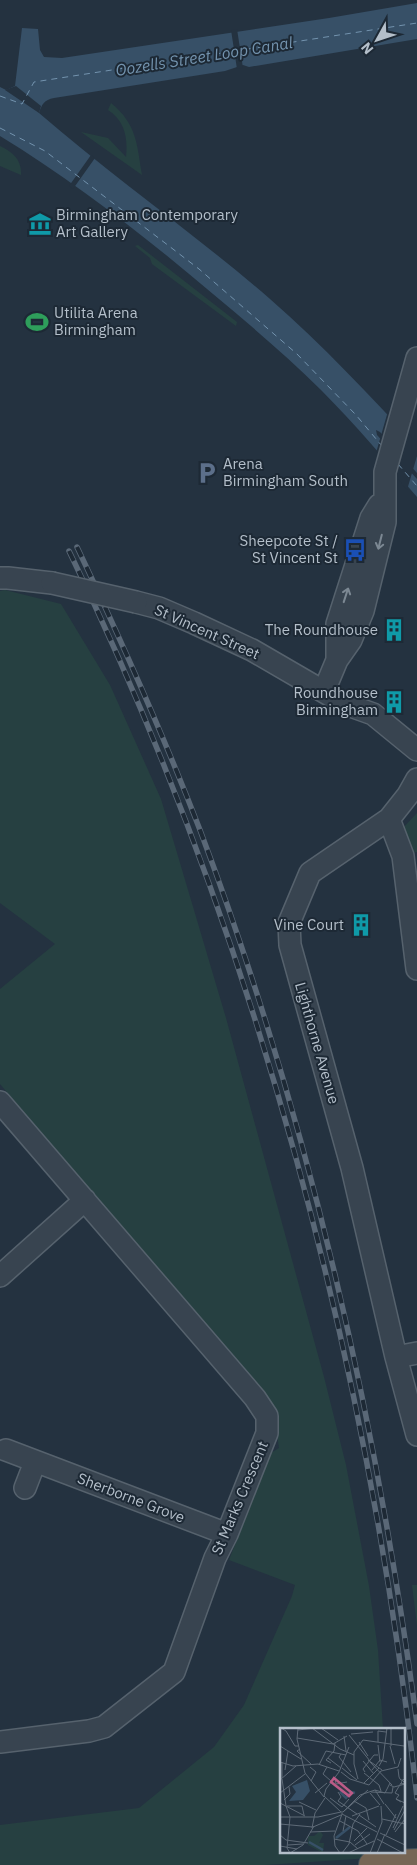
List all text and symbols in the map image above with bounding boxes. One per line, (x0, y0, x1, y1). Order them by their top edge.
north arrow (352, 15, 402, 65)
water label: Oozells Street Loop Canal (114, 32, 295, 80)
text: N (357, 39, 377, 58)
place label: Birmingham Contemporary Art Gallery (56, 205, 238, 241)
museum icon: Birmingham Contemporary Art Gallery (27, 211, 53, 237)
place label: Utilita Arena Birmingham (54, 303, 138, 339)
sports icon: Utilita Arena Birmingham (24, 309, 50, 335)
place label: Arena Birmingham South (223, 454, 348, 490)
parking icon: Arena Birmingham South (194, 460, 220, 486)
place label: Sheepcote St / St Vincent St (239, 531, 338, 567)
one-way arrow (375, 533, 384, 549)
bus stop icon: Sheepcote St / St Vincent St (342, 537, 368, 563)
one-way arrow (342, 587, 352, 603)
street label: St Vincent Street (152, 600, 263, 663)
building icon: The Roundhouse (381, 617, 407, 643)
place label: The Roundhouse (265, 620, 378, 639)
place label: Roundhouse Birmingham (294, 683, 378, 719)
building icon: Roundhouse Birmingham (381, 689, 407, 715)
building icon: Vine Court (348, 912, 374, 938)
place label: Vine Court (274, 915, 344, 934)
street label: Lighthorne Avenue (291, 980, 344, 1106)
street label: St Marks Crescent (207, 1438, 272, 1557)
street label: Sherborne Grove (75, 1468, 188, 1527)
inset map (280, 1728, 404, 1852)

